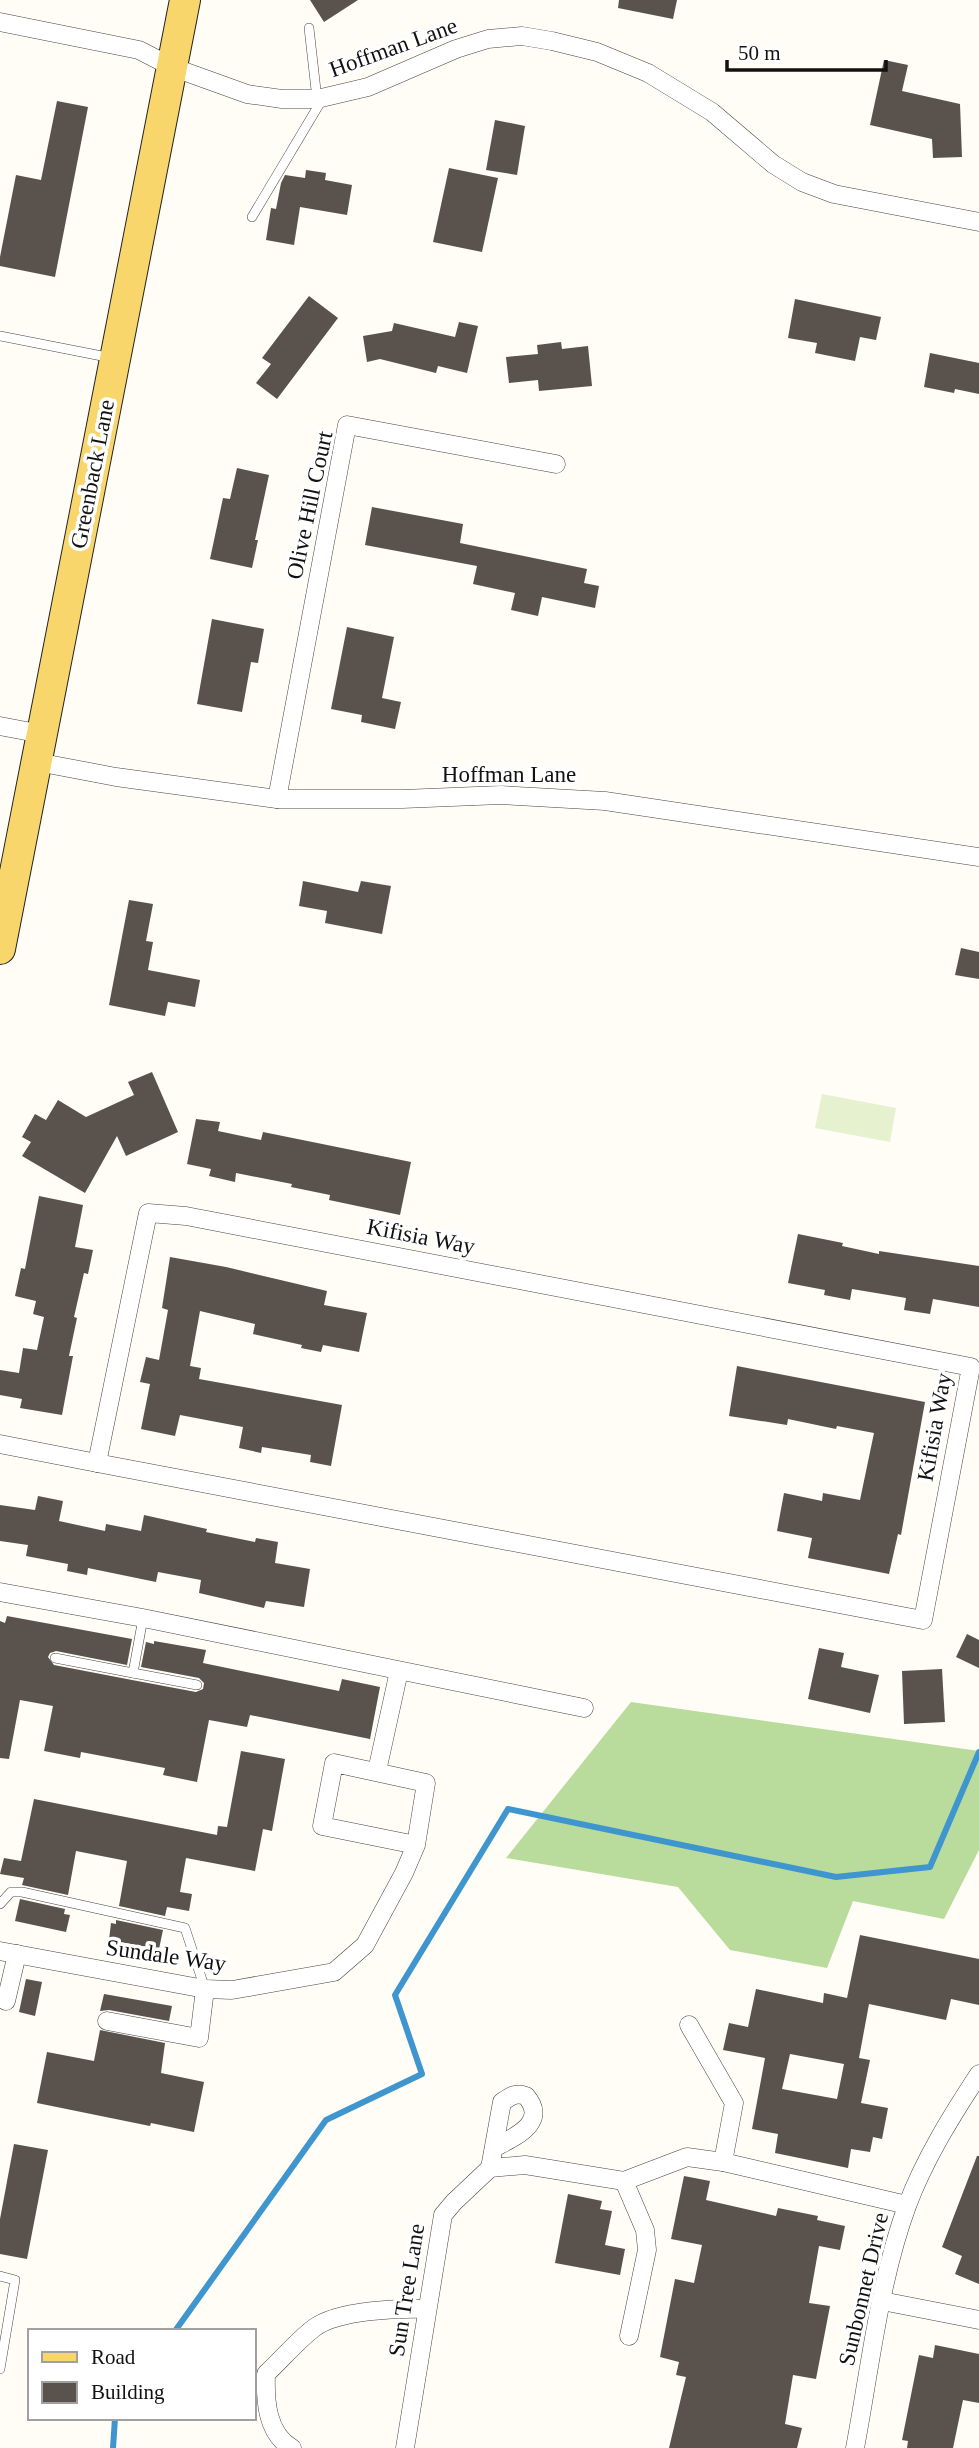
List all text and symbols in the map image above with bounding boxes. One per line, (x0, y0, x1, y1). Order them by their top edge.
street label: Hoffman Lane (326, 13, 461, 82)
scale bar (727, 28, 886, 72)
text: 50 m (738, 41, 781, 65)
street label: Greenback Lane (66, 397, 119, 551)
street label: Olive Hill Court (282, 428, 338, 581)
street label: Hoffman Lane (442, 762, 576, 787)
street label: Kifisia Way (365, 1214, 478, 1259)
street label: Kifisia Way (913, 1371, 956, 1483)
street label: Sundale Way (104, 1935, 228, 1976)
street label: Sunbonnet Drive (834, 2210, 893, 2368)
street label: Sun Tree Lane (384, 2222, 429, 2358)
legend (28, 2329, 256, 2420)
text: Road (91, 2345, 136, 2369)
text: Building (91, 2380, 165, 2404)

